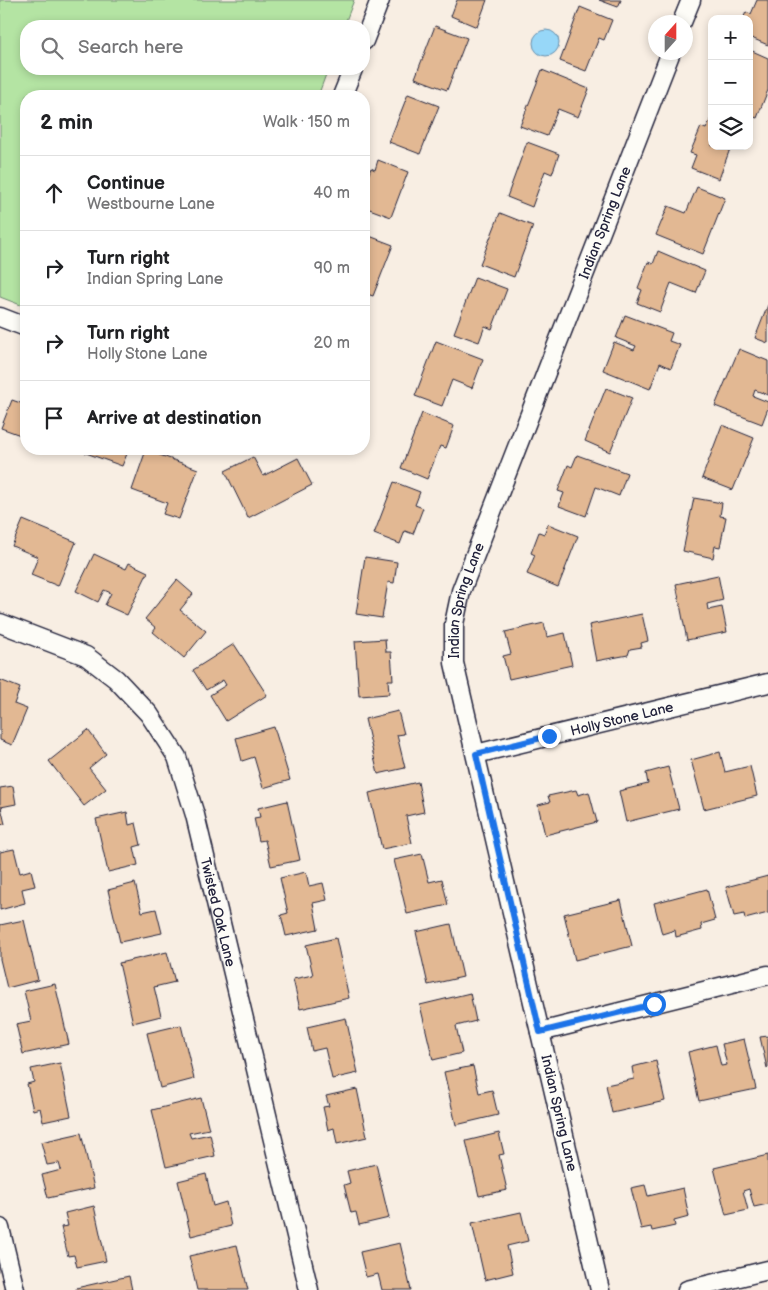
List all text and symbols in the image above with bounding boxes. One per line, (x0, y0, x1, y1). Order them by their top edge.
north arrow (648, 15, 693, 60)
map controls (708, 15, 753, 150)
button: + (708, 15, 753, 60)
search box (20, 20, 370, 75)
icon: search (38, 34, 66, 62)
text: Search here (78, 36, 183, 59)
button: − (708, 60, 753, 105)
button: layers (708, 105, 753, 150)
text: 2 min (40, 110, 93, 135)
text: Walk · 150 m (263, 113, 350, 132)
street label: Indian Spring Lane (575, 164, 634, 281)
text: Continue (87, 172, 165, 195)
icon: ahead (40, 179, 68, 207)
text: 40 m (313, 184, 350, 203)
text: Westbourne Lane (87, 195, 215, 214)
text: Turn right (87, 247, 170, 270)
icon: right (40, 254, 68, 282)
text: 90 m (314, 259, 350, 278)
text: Indian Spring Lane (87, 270, 223, 289)
text: Turn right (87, 322, 170, 345)
icon: right (40, 329, 68, 357)
text: 20 m (314, 334, 350, 353)
text: Holly Stone Lane (87, 345, 207, 364)
icon: arrive (40, 404, 68, 432)
text: Arrive at destination (87, 407, 262, 430)
street label: Indian Spring Lane (445, 540, 488, 658)
street label: Holly Stone Lane (568, 698, 675, 739)
route end (538, 725, 561, 748)
street label: Twisted Oak Lane (197, 856, 240, 968)
route start (643, 993, 666, 1016)
street label: Indian Spring Lane (537, 1053, 581, 1173)

